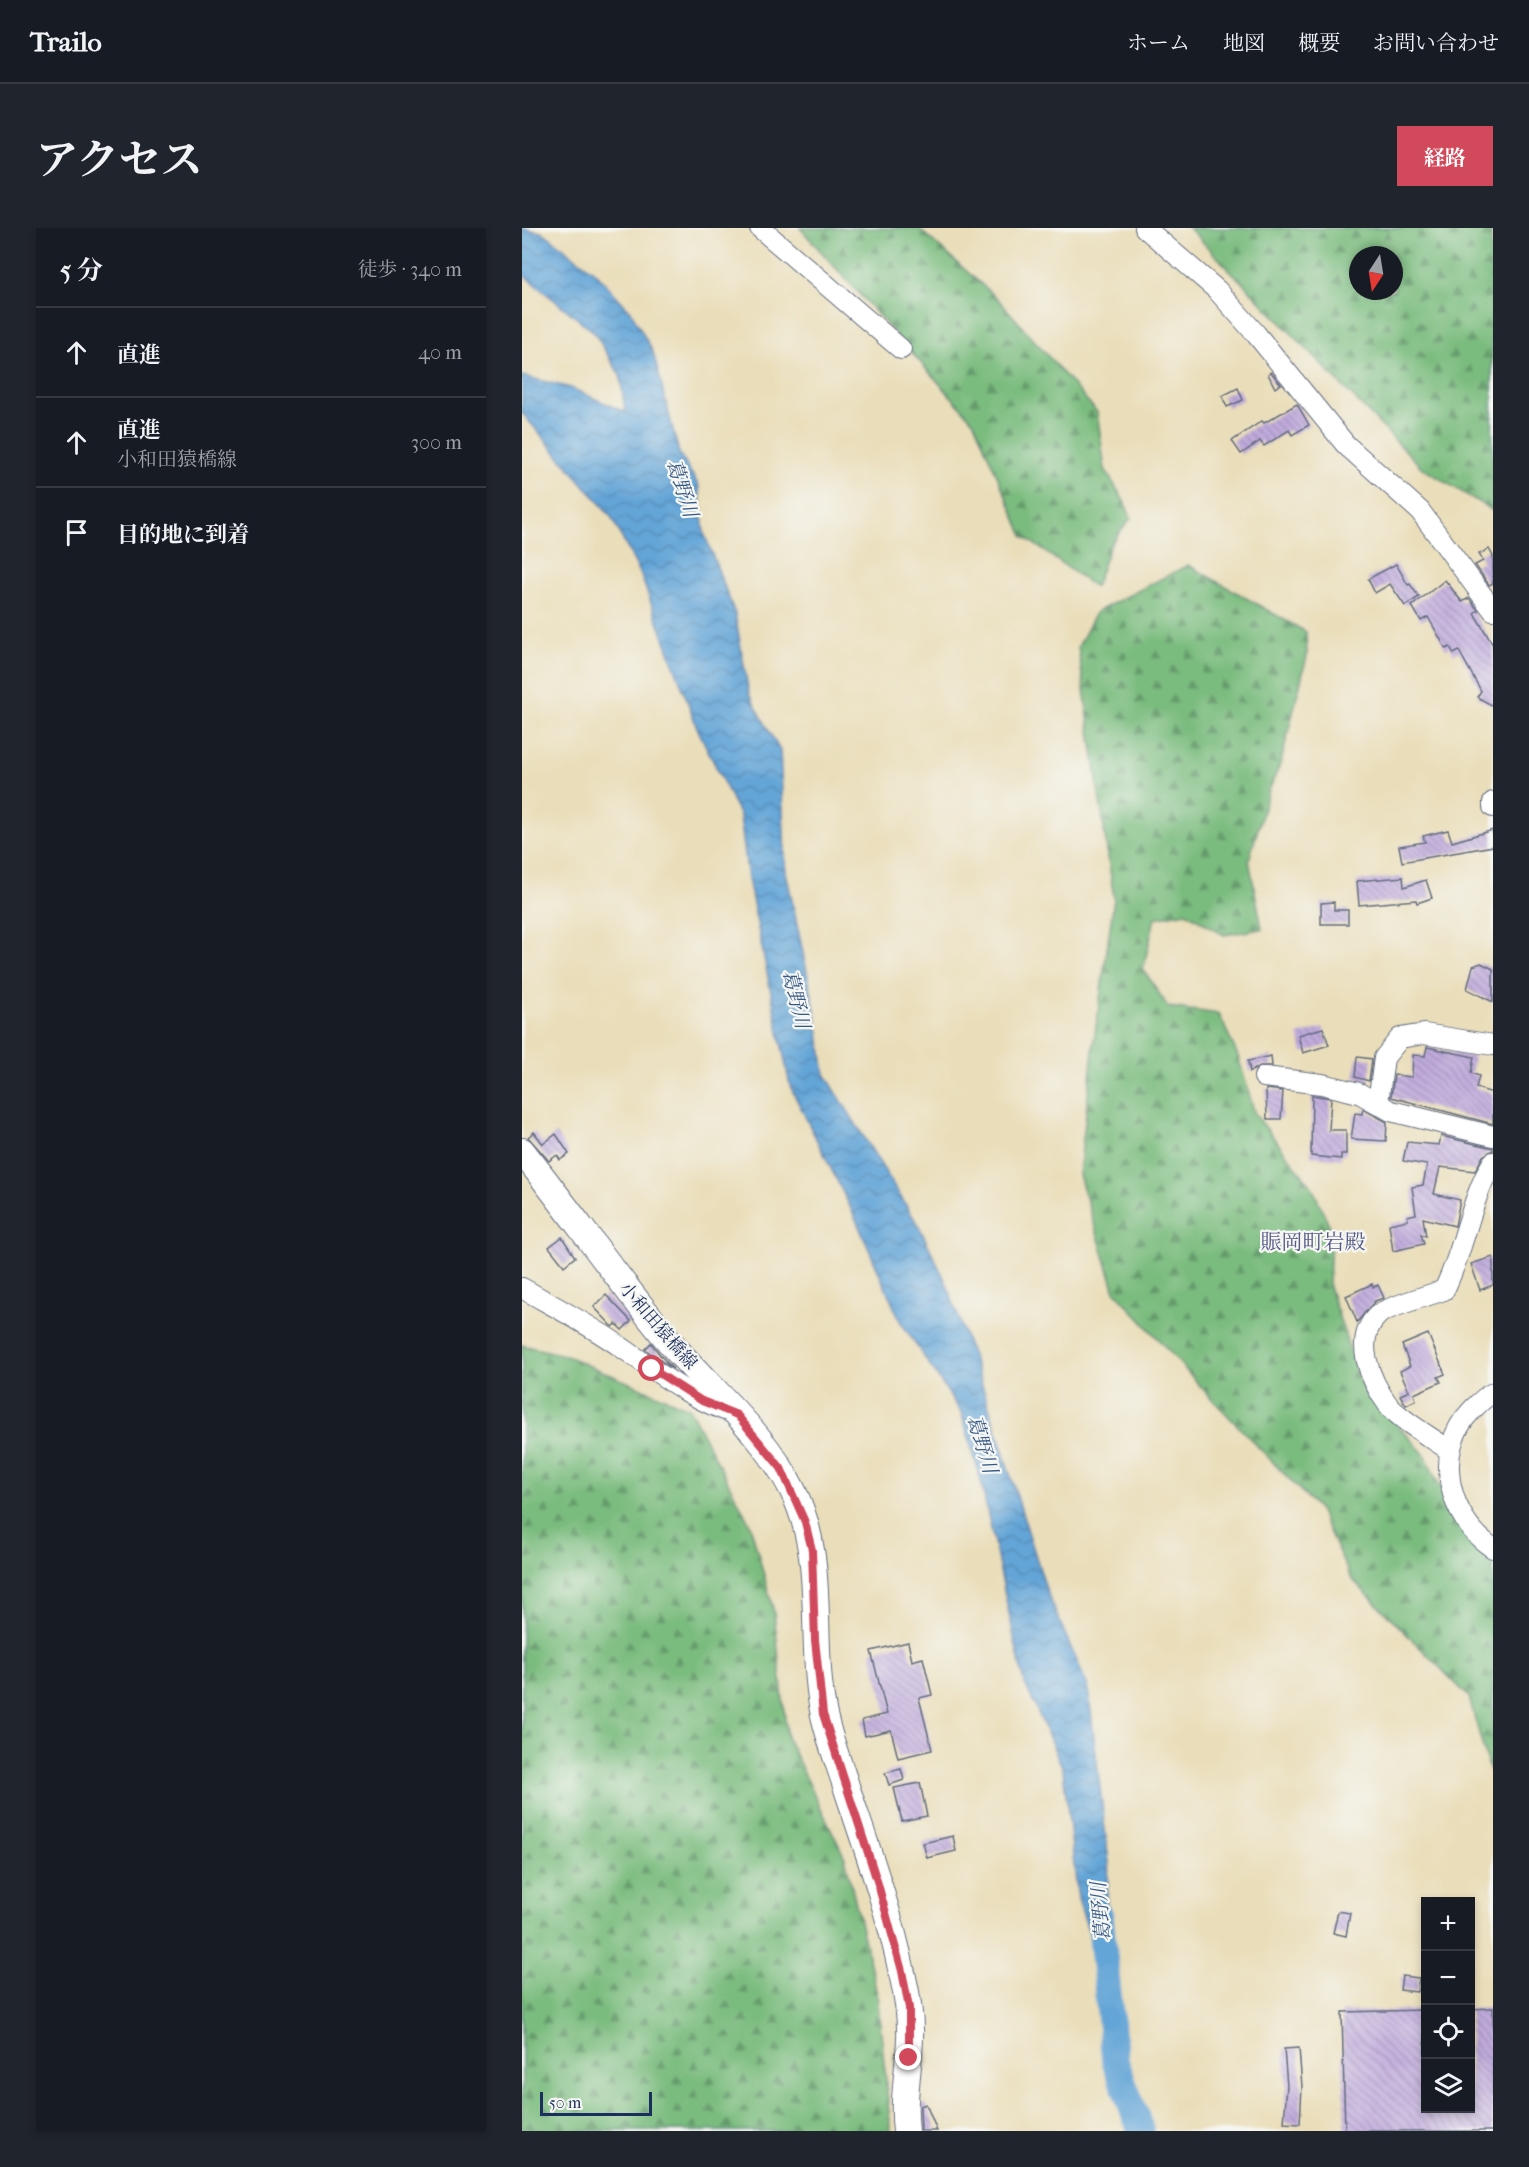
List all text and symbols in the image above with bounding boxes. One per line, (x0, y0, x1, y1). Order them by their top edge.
text: Trailo (30, 25, 102, 58)
text: ホーム (1127, 31, 1190, 55)
text: 地図 (1223, 31, 1265, 55)
text: 概要 (1298, 31, 1340, 55)
text: お問い合わせ (1373, 31, 1499, 55)
button: 経路 (1397, 126, 1493, 186)
text: アクセス (36, 136, 203, 185)
north arrow (1349, 246, 1403, 300)
text: 5 分 (60, 255, 103, 286)
text: 徒歩 · 340 m (357, 258, 462, 281)
icon: ahead (60, 336, 93, 369)
text: 40 m (418, 341, 462, 364)
text: 直進 (117, 342, 161, 368)
text: 直進 (117, 417, 161, 443)
icon: ahead (60, 426, 93, 459)
text: 300 m (411, 431, 462, 454)
text: 小和田猿橋線 (117, 448, 237, 471)
water label: 葛野川 (662, 456, 703, 522)
icon: arrive (60, 516, 93, 549)
text: 目的地に到着 (117, 522, 249, 548)
water label: 葛野川 (778, 967, 815, 1033)
district label: 賑岡町岩殿 (1261, 1230, 1366, 1254)
street label: 小和田猿橋線 (615, 1278, 701, 1374)
route start (638, 1355, 664, 1381)
water label: 葛野川 (962, 1412, 1002, 1478)
water label: 葛野川 (1087, 1879, 1115, 1943)
map controls (1421, 1897, 1475, 2113)
button: + (1421, 1897, 1475, 1951)
button: − (1421, 1951, 1475, 2005)
button: locate (1421, 2005, 1475, 2059)
route end (895, 2044, 921, 2070)
button: layers (1421, 2059, 1475, 2113)
scale bar (540, 2089, 652, 2116)
text: 50 m (549, 2093, 581, 2112)

